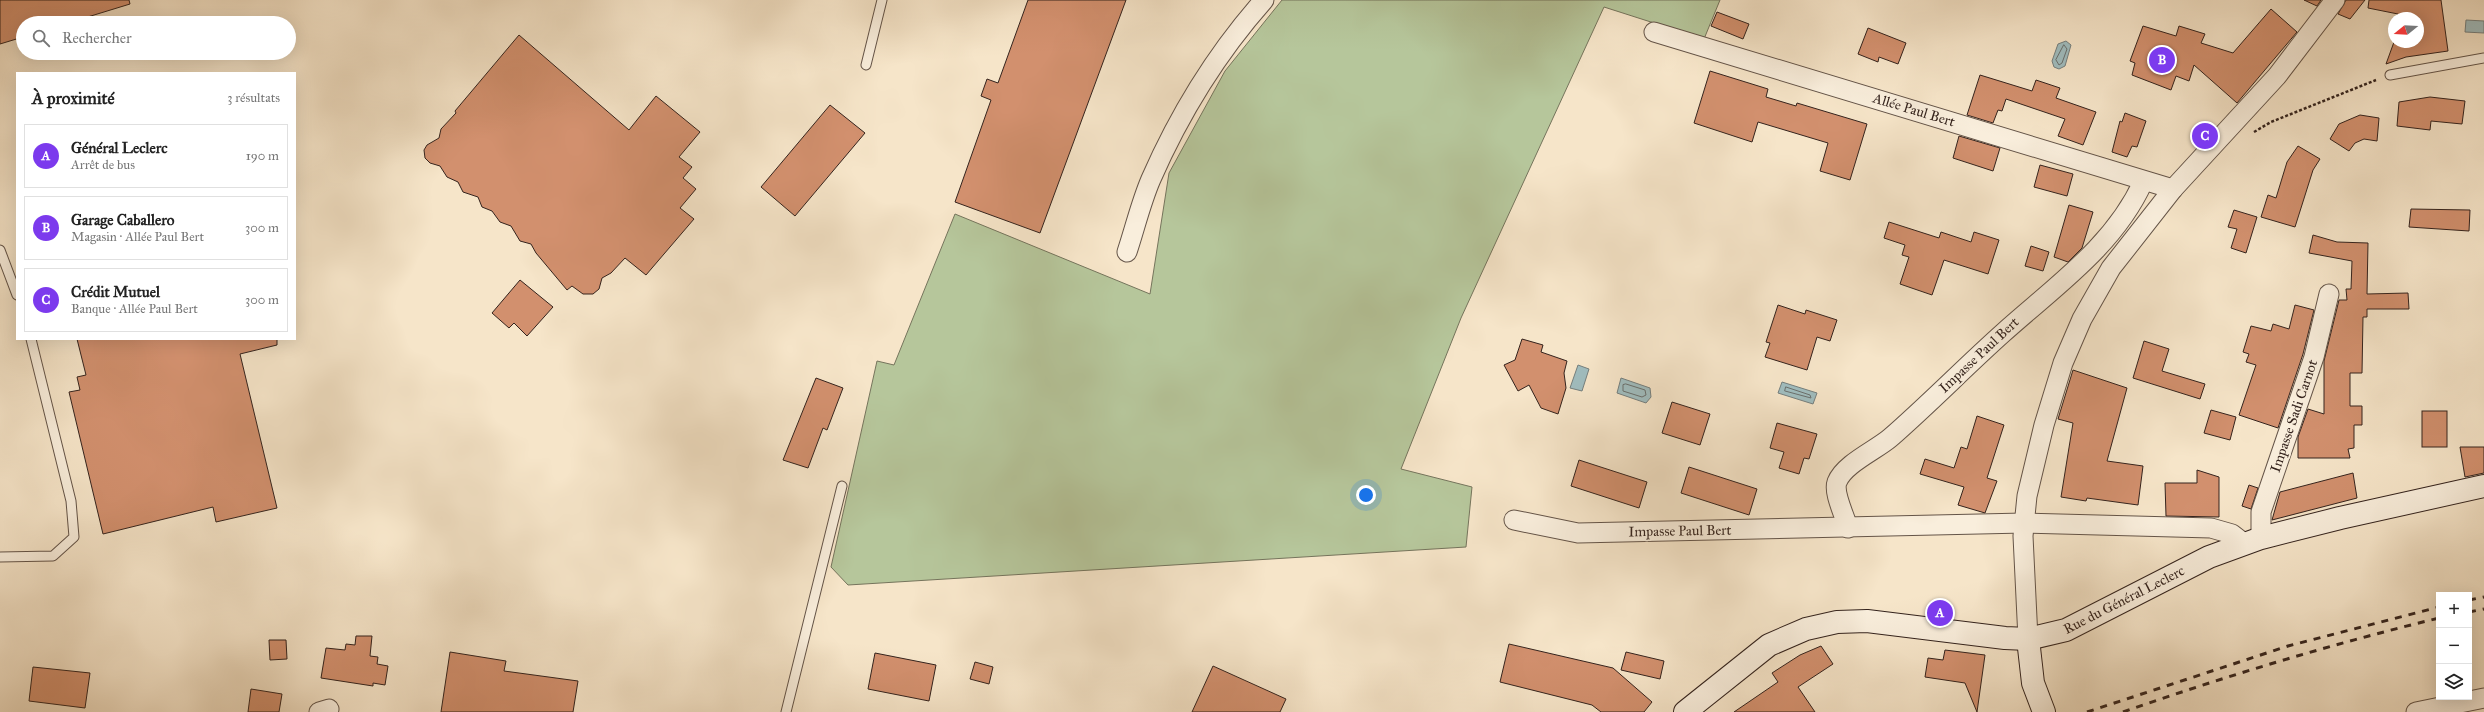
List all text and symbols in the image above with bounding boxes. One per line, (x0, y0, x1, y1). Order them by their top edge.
north arrow (2388, 12, 2424, 48)
search box (16, 16, 296, 60)
icon: search (30, 27, 52, 49)
text: Rechercher (62, 29, 132, 47)
pin: B (2149, 45, 2175, 75)
text: À proximité (32, 88, 115, 109)
street label: Allée Paul Bert (1870, 89, 1957, 131)
text: 3 résultats (227, 90, 280, 106)
pin: C (2192, 121, 2218, 151)
text: Général Leclerc (71, 139, 168, 157)
text: A (42, 148, 50, 164)
text: 190 m (246, 148, 279, 164)
text: Arrêt de bus (71, 157, 135, 173)
text: Garage Caballero (71, 211, 174, 229)
text: B (42, 220, 50, 236)
text: 300 m (245, 220, 279, 236)
text: Magasin · Allée Paul Bert (71, 229, 204, 245)
text: Crédit Mutuel (71, 283, 160, 301)
text: C (42, 292, 50, 308)
text: 300 m (245, 292, 279, 308)
text: Banque · Allée Paul Bert (71, 301, 198, 317)
street label: Impasse Paul Bert (1936, 314, 2022, 396)
street label: Impasse Sadi Carnot (2267, 357, 2321, 475)
your location (1356, 485, 1376, 505)
street label: Impasse Paul Bert (1628, 522, 1732, 540)
street label: Rue du Général Leclerc (2061, 562, 2188, 638)
map controls (2436, 592, 2472, 700)
button: + (2436, 592, 2472, 628)
pin: A (1927, 598, 1953, 628)
button: − (2436, 628, 2472, 664)
button: layers (2436, 664, 2472, 700)

